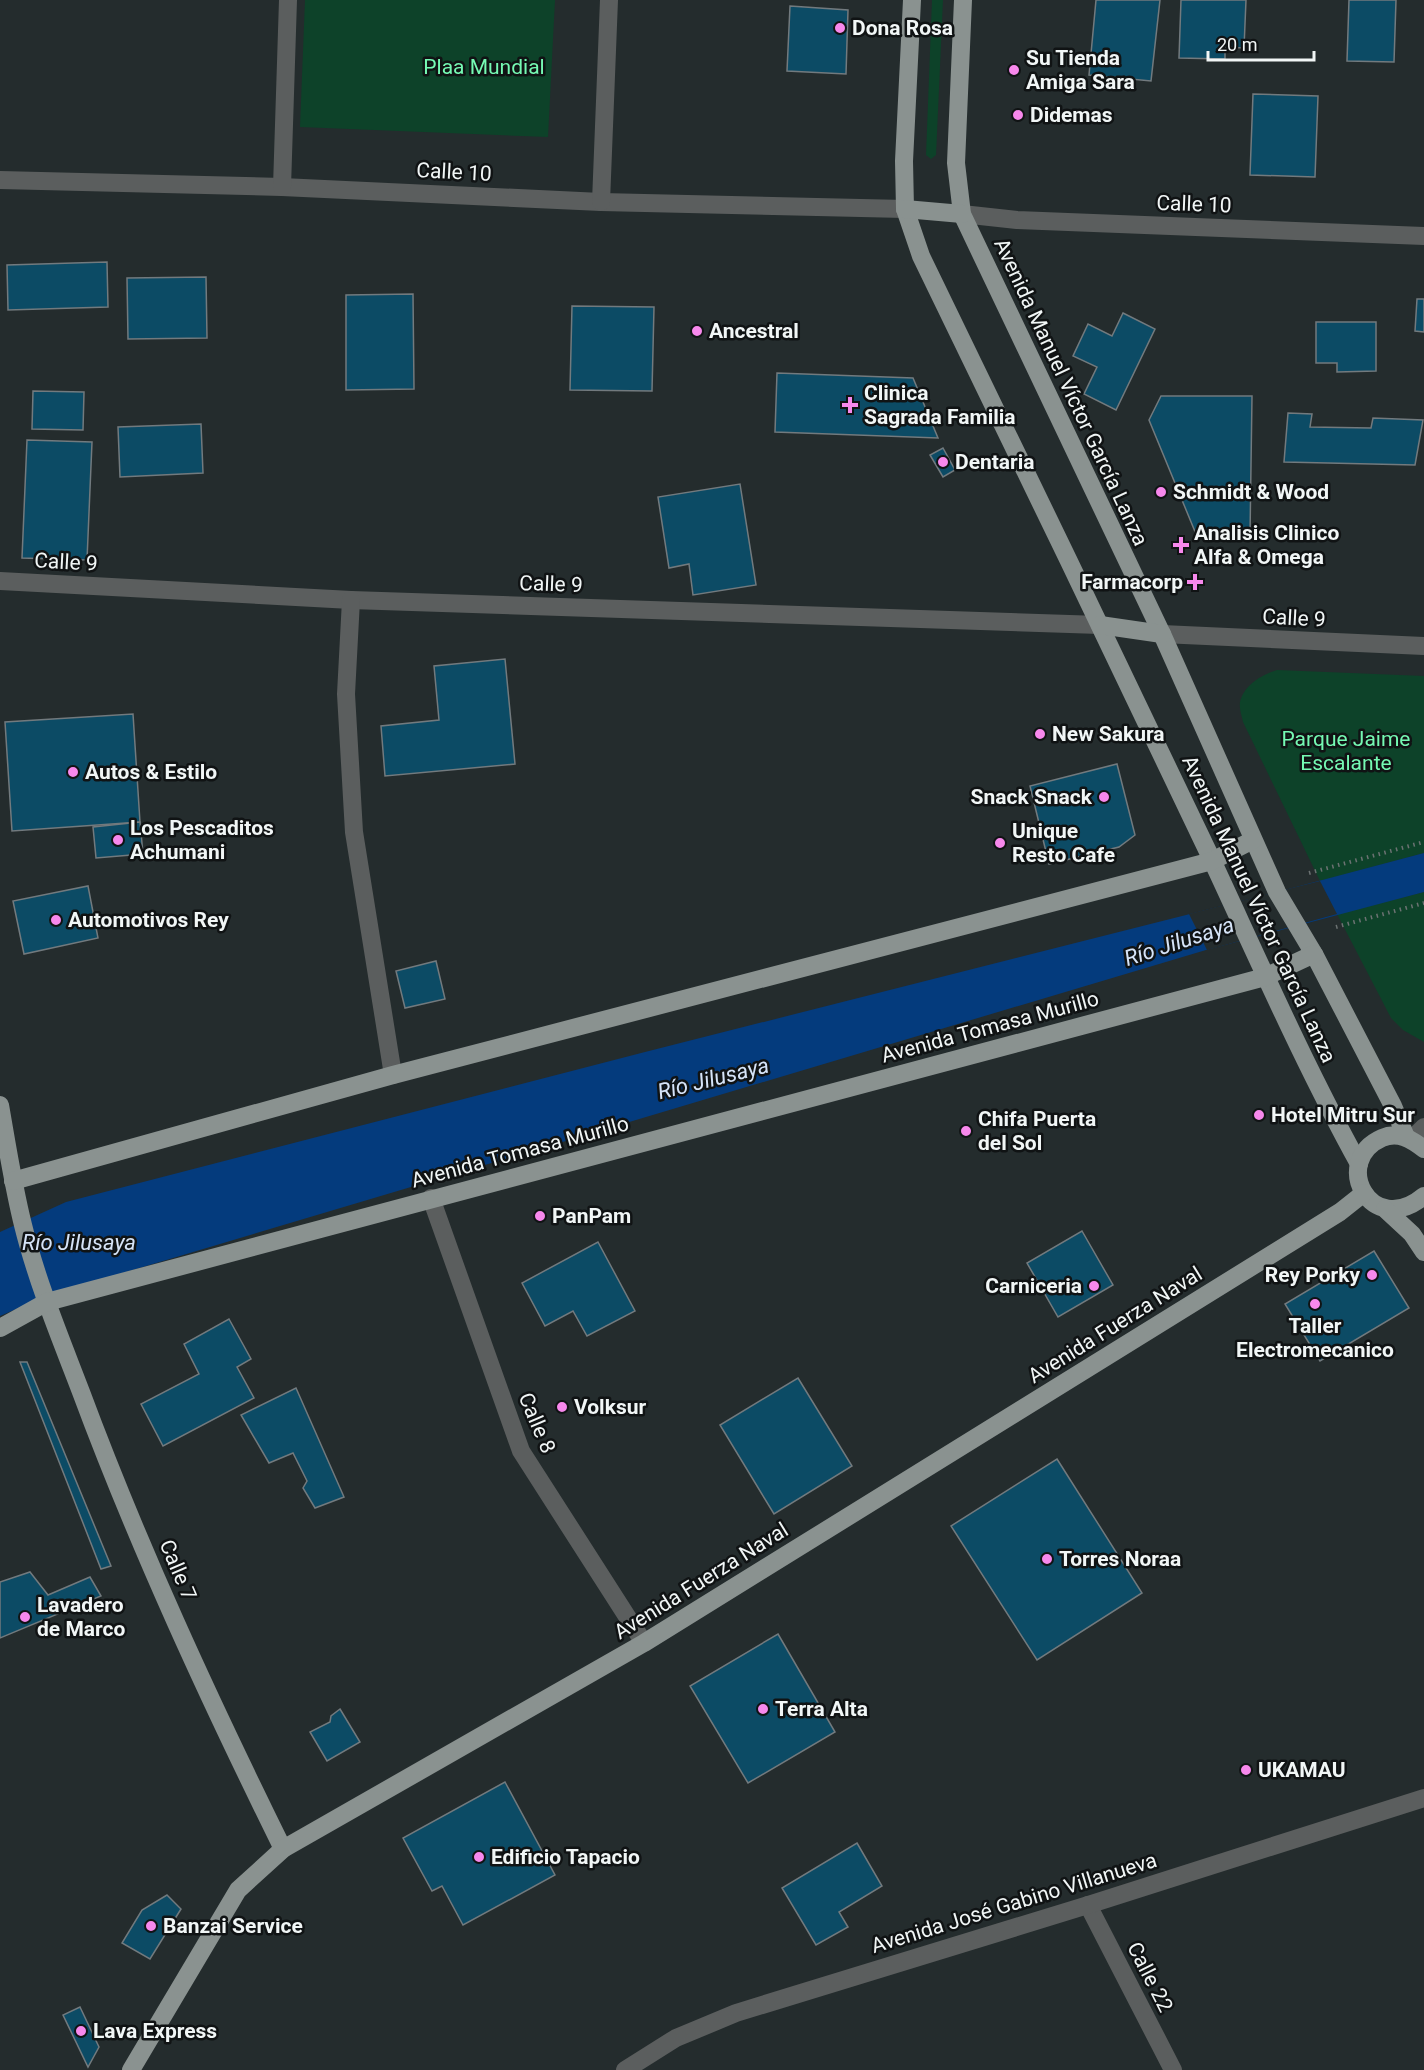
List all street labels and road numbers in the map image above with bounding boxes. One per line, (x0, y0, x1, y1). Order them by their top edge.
street label: Calle 10 (416, 158, 492, 186)
street label: Calle 10 (1156, 191, 1232, 217)
street label: Avenida Manuel Víctor García Lanza (989, 235, 1153, 549)
street label: Calle 9 (34, 548, 98, 576)
street label: Calle 9 (519, 571, 583, 597)
street label: Calle 9 (1262, 604, 1326, 632)
street label: Avenida Manuel Víctor García Lanza (1177, 752, 1341, 1066)
street label: Avenida Tomasa Murillo (879, 986, 1101, 1068)
street label: Avenida Tomasa Murillo (409, 1111, 631, 1193)
street label: Avenida Fuerza Naval (1024, 1262, 1206, 1388)
street label: Calle 8 (514, 1389, 560, 1457)
street label: Avenida Fuerza Naval (610, 1518, 792, 1644)
street label: Calle 7 (155, 1536, 201, 1604)
street label: Avenida José Gabino Villanueva (868, 1848, 1160, 1958)
street label: Calle 22 (1122, 1938, 1178, 2016)

